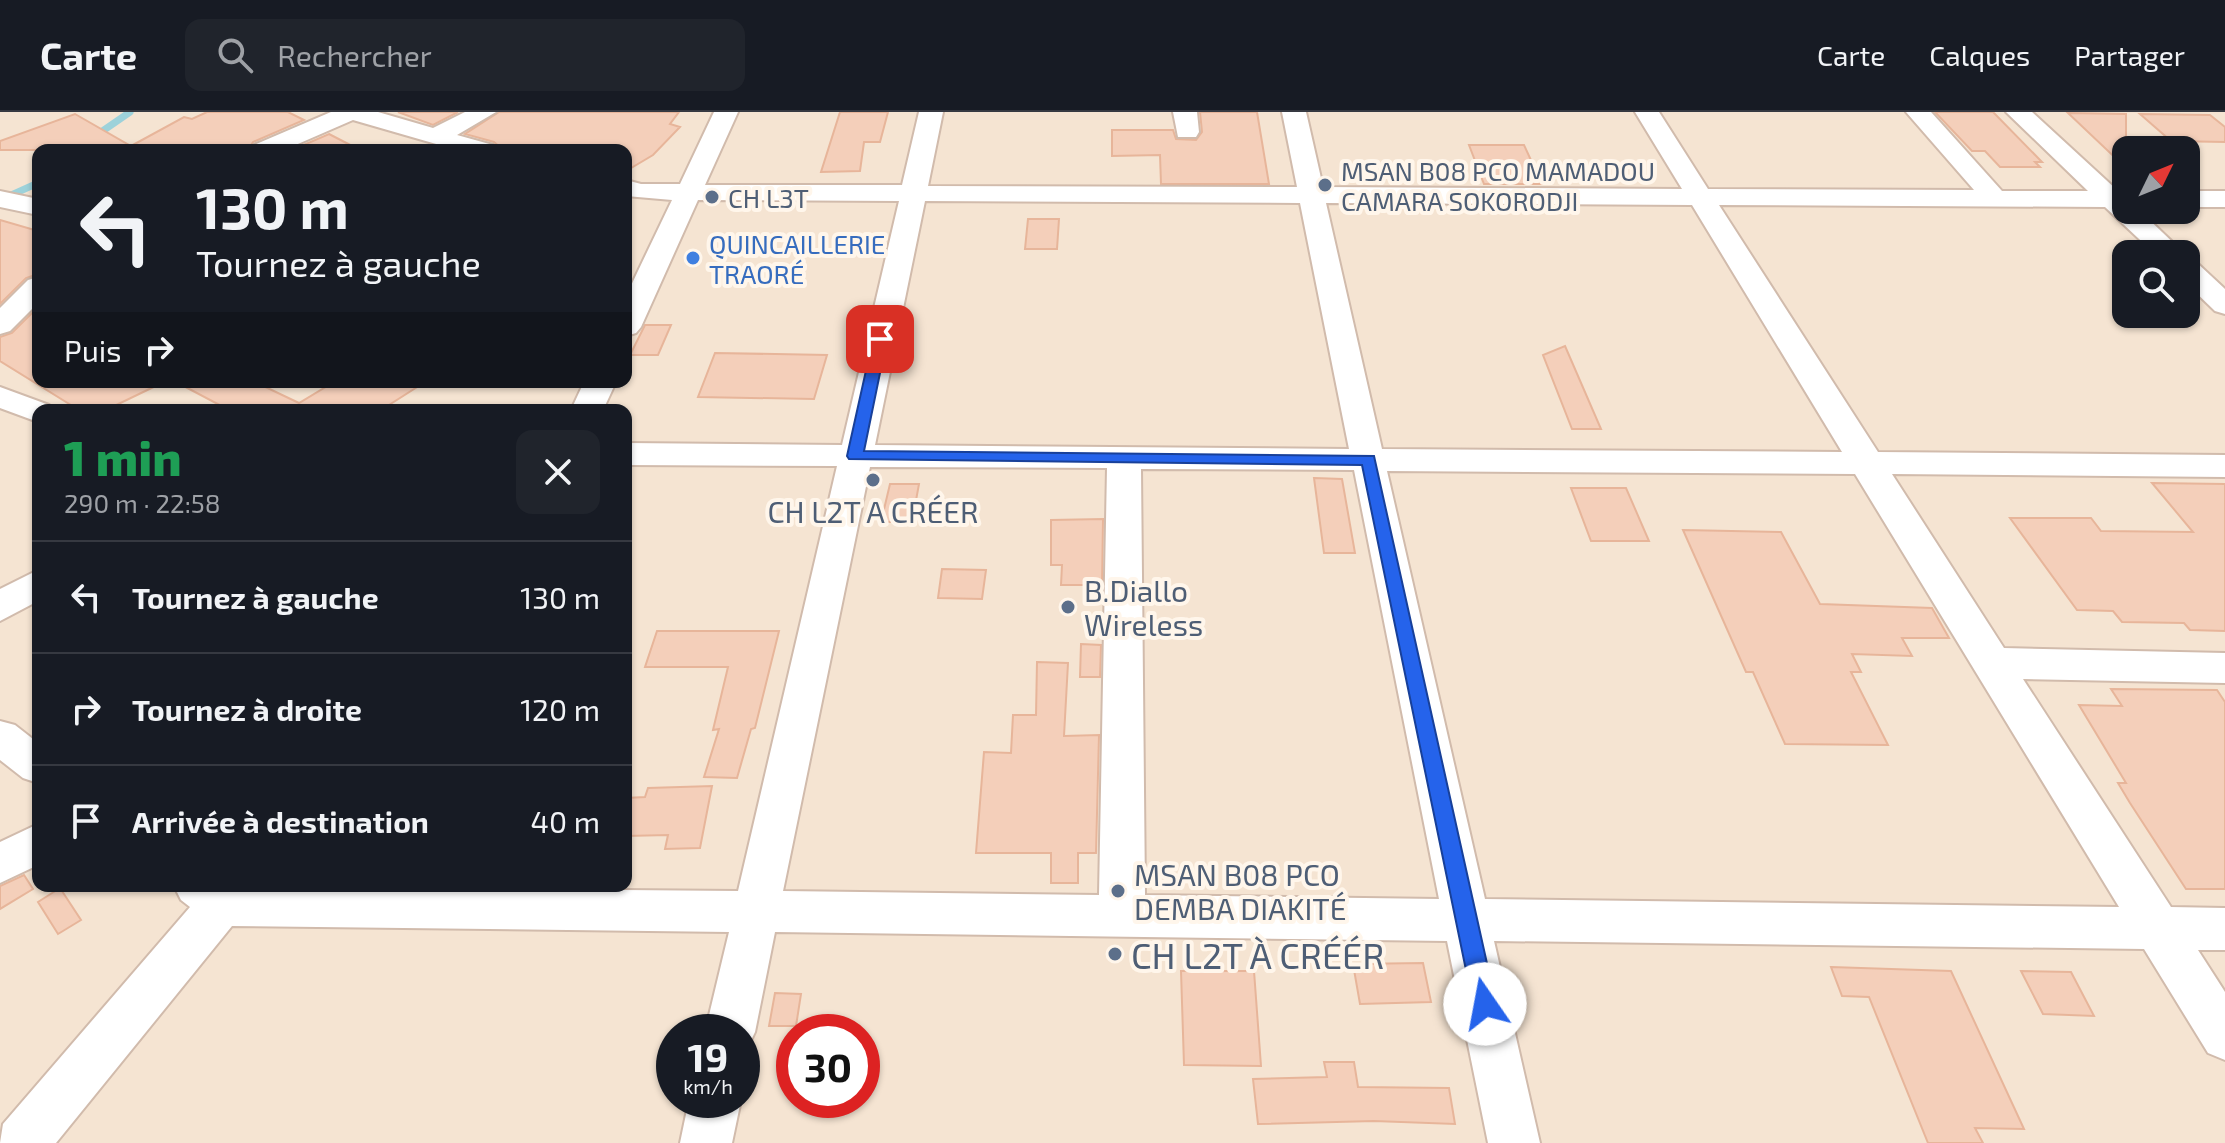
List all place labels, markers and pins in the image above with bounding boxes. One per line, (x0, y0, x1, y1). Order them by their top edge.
place label: MSAN B08 PCO MAMADOU CAMARA SOKORODJI (1341, 155, 1655, 216)
marker: MSAN B08 PCO MAMADOU CAMARA SOKORODJI (1316, 176, 1334, 194)
place label: CH L3T (728, 182, 809, 213)
marker: CH L3T (703, 188, 721, 206)
place label: QUINCAILLERIE TRAORÉ (709, 228, 885, 289)
marker: QUINCAILLERIE TRAORÉ (684, 249, 702, 267)
pin (846, 305, 914, 373)
marker: CH L2T A CRÉER (864, 471, 882, 489)
place label: CH L2T A CRÉER (767, 493, 979, 529)
place label: B.Diallo Wireless (1084, 572, 1203, 642)
marker: B.Diallo Wireless (1059, 598, 1077, 616)
place label: MSAN B08 PCO DEMBA DIAKITÉ (1134, 856, 1347, 926)
marker: MSAN B08 PCO DEMBA DIAKITÉ (1109, 882, 1127, 900)
place label: CH L2T À CRÉÉR (1131, 933, 1384, 976)
marker: CH L2T À CRÉÉR (1106, 945, 1124, 963)

